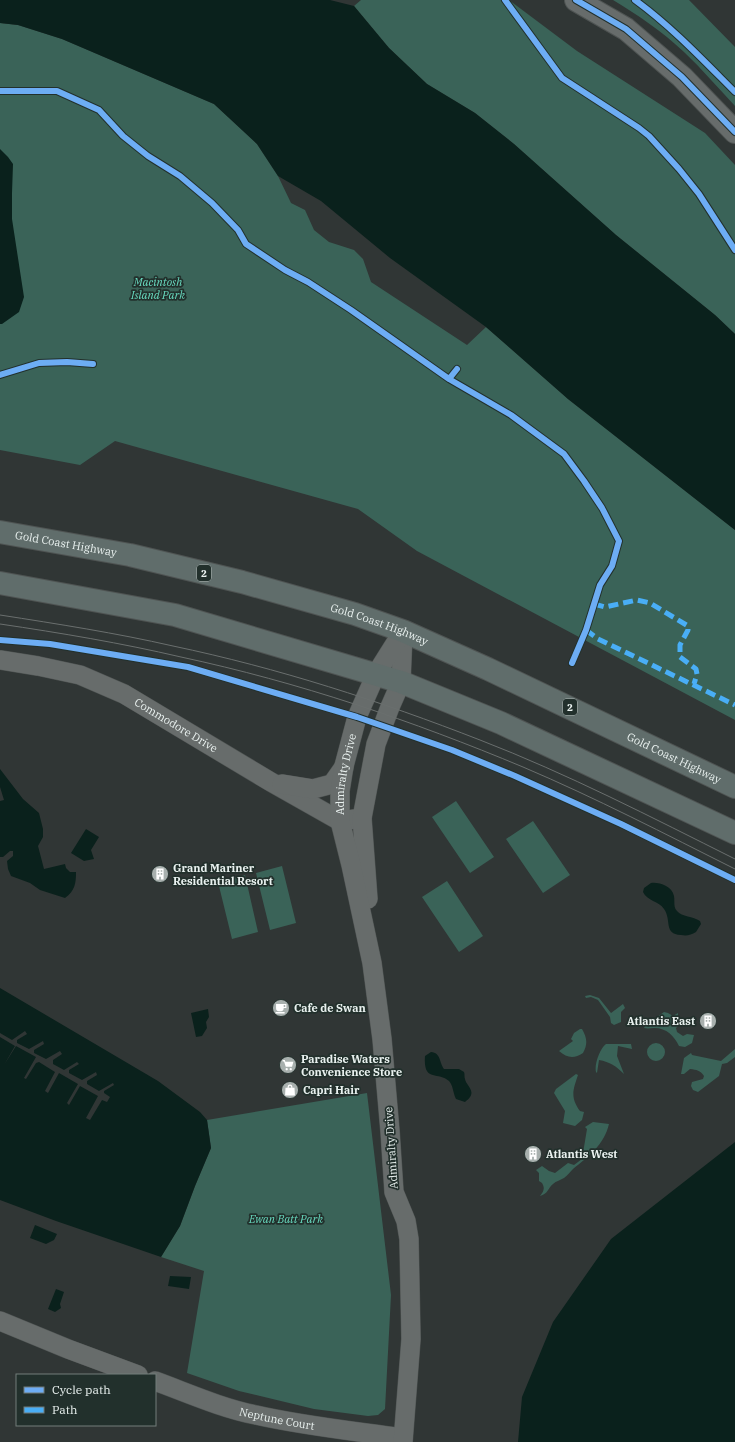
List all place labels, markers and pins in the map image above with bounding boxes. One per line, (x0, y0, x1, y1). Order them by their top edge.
place label: Grand Mariner Residential Resort (173, 861, 273, 888)
building icon: Grand Mariner Residential Resort (150, 864, 170, 884)
cafe icon: Cafe de Swan (271, 998, 291, 1018)
place label: Cafe de Swan (294, 1001, 366, 1015)
building icon: Atlantis East (698, 1011, 718, 1031)
place label: Atlantis East (627, 1014, 695, 1028)
place label: Paradise Waters Convenience Store (301, 1052, 402, 1079)
supermarket icon: Paradise Waters Convenience Store (278, 1055, 298, 1075)
shop icon: Capri Hair (280, 1080, 300, 1100)
place label: Capri Hair (303, 1083, 360, 1097)
building icon: Atlantis West (523, 1144, 543, 1164)
place label: Atlantis West (546, 1147, 617, 1161)

